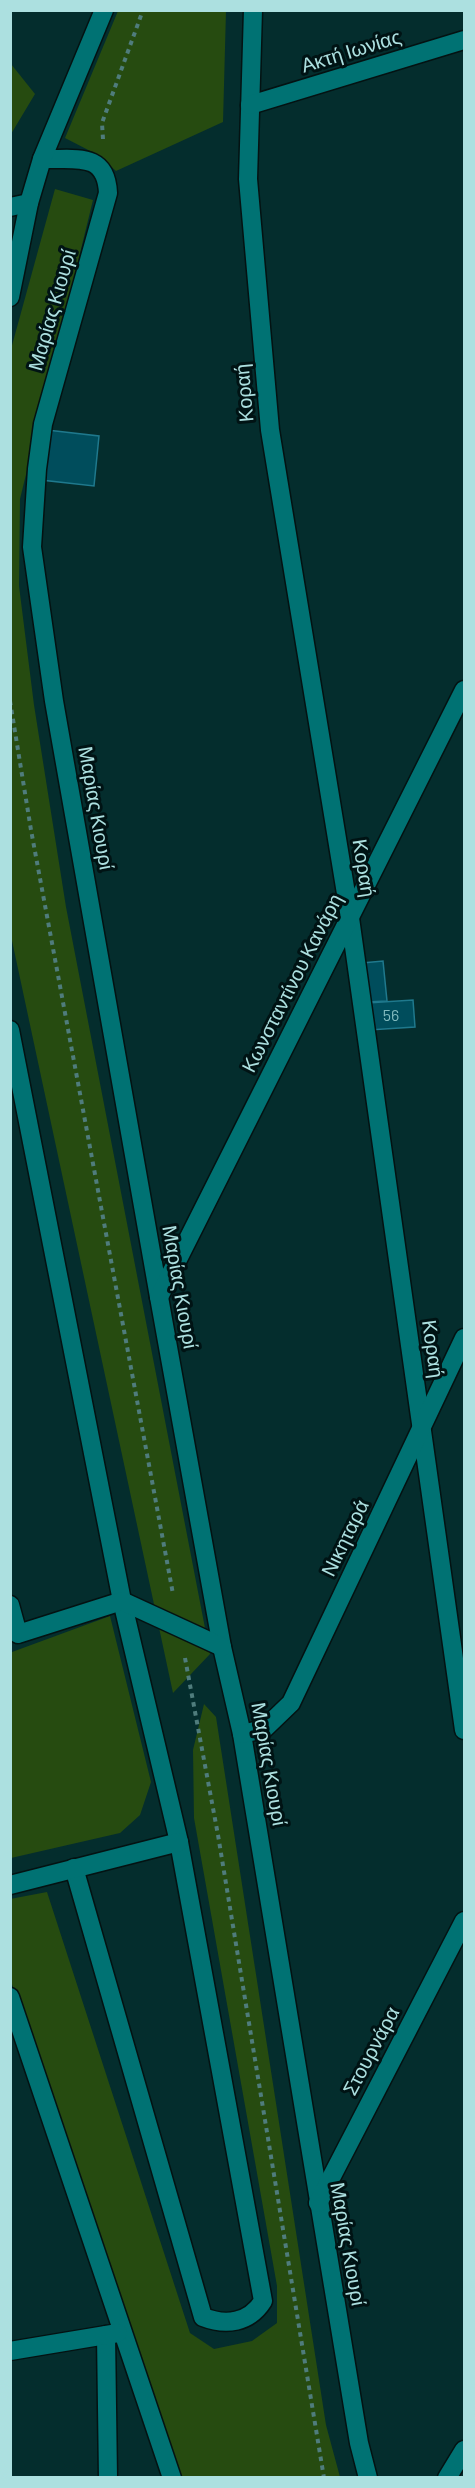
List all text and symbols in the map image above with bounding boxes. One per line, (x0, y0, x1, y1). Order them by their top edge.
street label: Ακτή Ιωνίας (298, 23, 404, 77)
street label: Μαρίας Κιουρί (22, 246, 80, 373)
street label: Κοραή (229, 363, 257, 423)
street label: Μαρίας Κιουρί (74, 744, 120, 872)
street label: Κοραή (349, 837, 381, 899)
street label: Κωνσταντίνου Κανάρη (236, 889, 347, 1076)
house number: 56 (383, 1005, 399, 1024)
street label: Μαρίας Κιουρί (158, 1223, 204, 1351)
street label: Κοραή (418, 1318, 450, 1379)
street label: Νικηταρά (315, 1495, 373, 1580)
street label: Μαρίας Κιουρί (247, 1700, 293, 1828)
street label: Στουρνάρα (337, 2002, 403, 2099)
street label: Μαρίας Κιουρί (326, 2180, 372, 2308)

